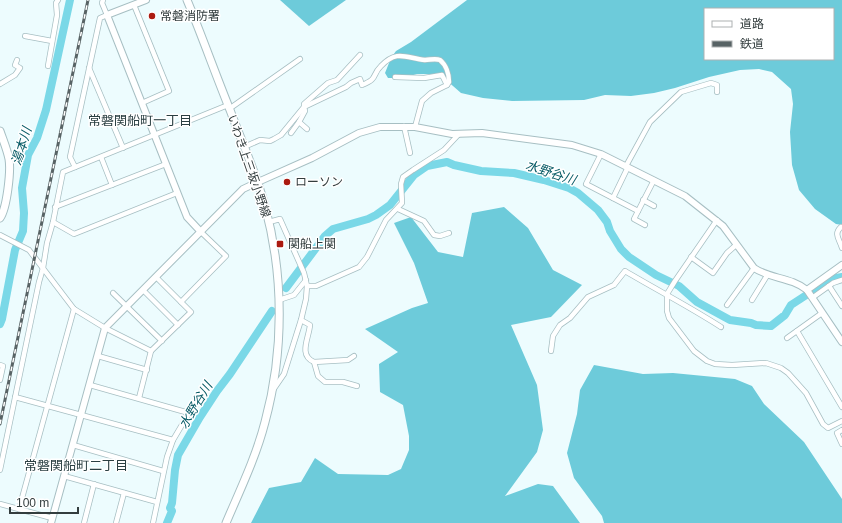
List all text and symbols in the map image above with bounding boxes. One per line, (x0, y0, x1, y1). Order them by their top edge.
legend (704, 8, 834, 60)
place label: 常磐消防署 (160, 9, 220, 23)
marker: 常磐消防署 (147, 11, 157, 21)
text: 道路 (740, 17, 764, 31)
text: 鉄道 (740, 37, 764, 51)
district label: 常磐関船町一丁目 (88, 113, 192, 128)
street label: いわき上三坂小野線 (225, 113, 273, 219)
water label: 湯本川 (9, 123, 35, 167)
water label: 水野谷川 (524, 157, 580, 188)
place label: ローソン (295, 175, 343, 189)
marker: ローソン (282, 177, 292, 187)
place label: 関船上関 (288, 237, 336, 251)
marker: 関船上関 (275, 239, 285, 249)
water label: 水野谷川 (176, 377, 216, 431)
district label: 常磐関船町二丁目 (24, 458, 128, 473)
scale bar (10, 489, 78, 515)
text: 100 m (16, 496, 49, 510)

